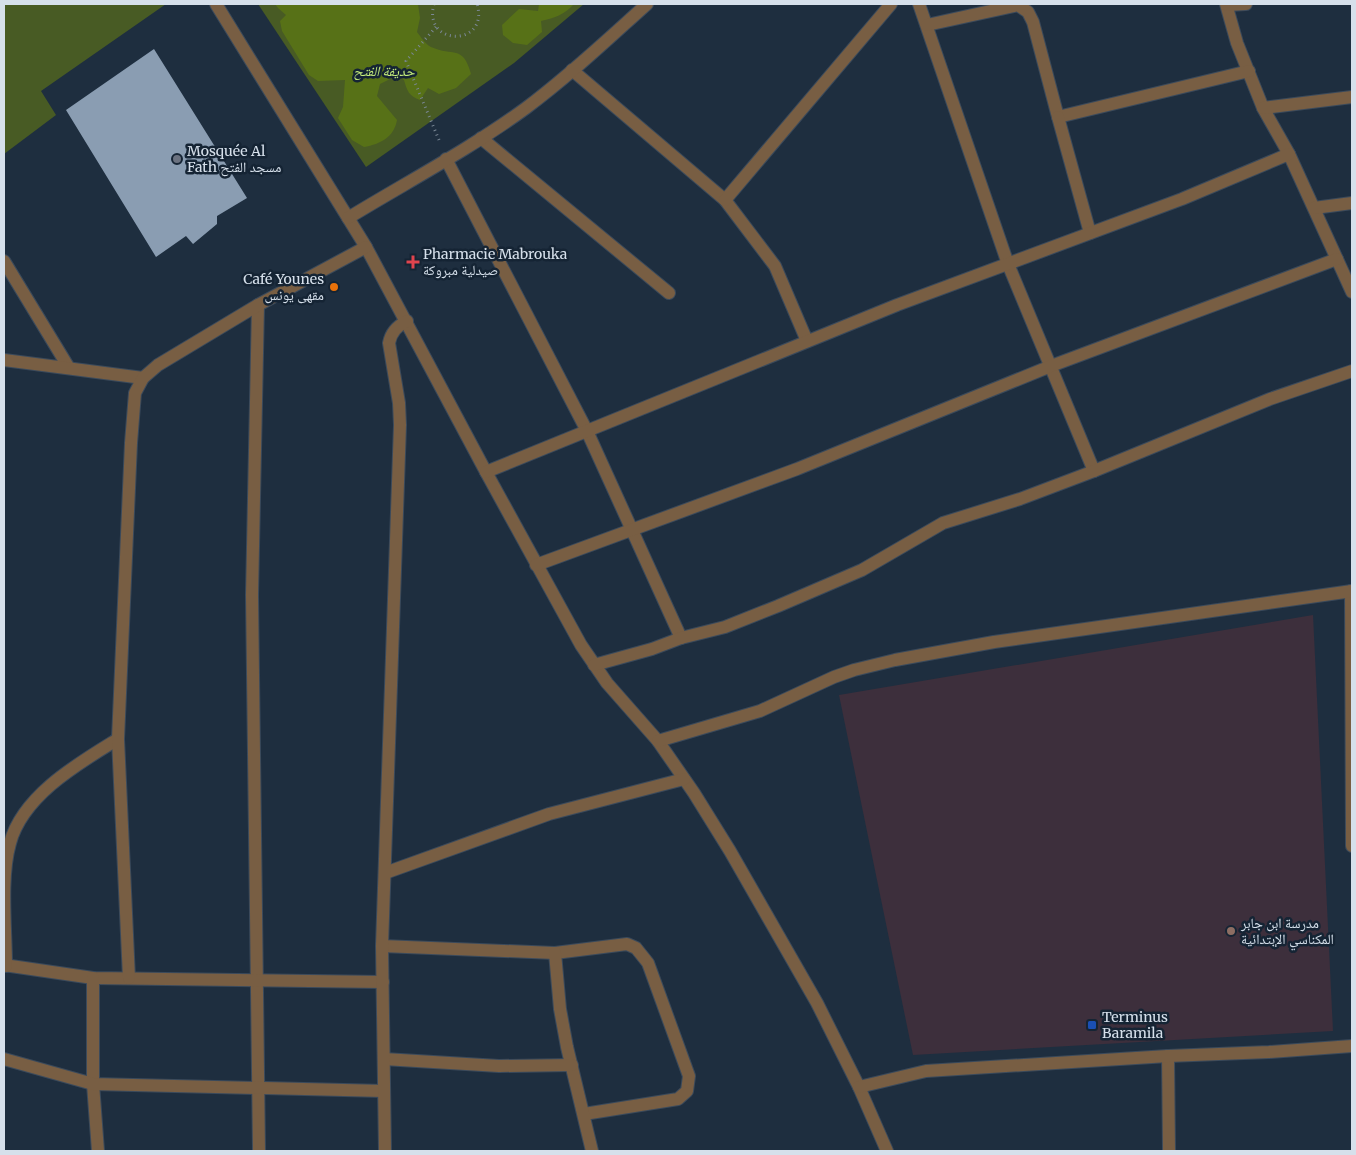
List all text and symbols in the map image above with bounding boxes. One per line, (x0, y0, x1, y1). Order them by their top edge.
park label: حديقة الفتح (353, 62, 416, 80)
place label: Mosquée Al Fath مسجد الفتح (187, 142, 281, 177)
marker: Mosquée Al Fath مسجد الفتح (171, 153, 183, 165)
place label: Pharmacie Mabrouka صيدلية مبروكة (423, 245, 568, 279)
marker: Pharmacie Mabrouka صيدلية مبروكة (407, 256, 419, 268)
place label: Café Younes مقهى يونس (243, 270, 324, 304)
marker: Café Younes مقهى يونس (328, 281, 340, 293)
place label: مدرسة ابن جابر المكناسي الإبتدائية (1240, 914, 1334, 951)
marker: مدرسة ابن جابر المكناسي الإبتدائية (1225, 925, 1237, 937)
place label: Terminus Baramila (1102, 1008, 1168, 1042)
marker: Terminus Baramila (1086, 1019, 1098, 1031)

